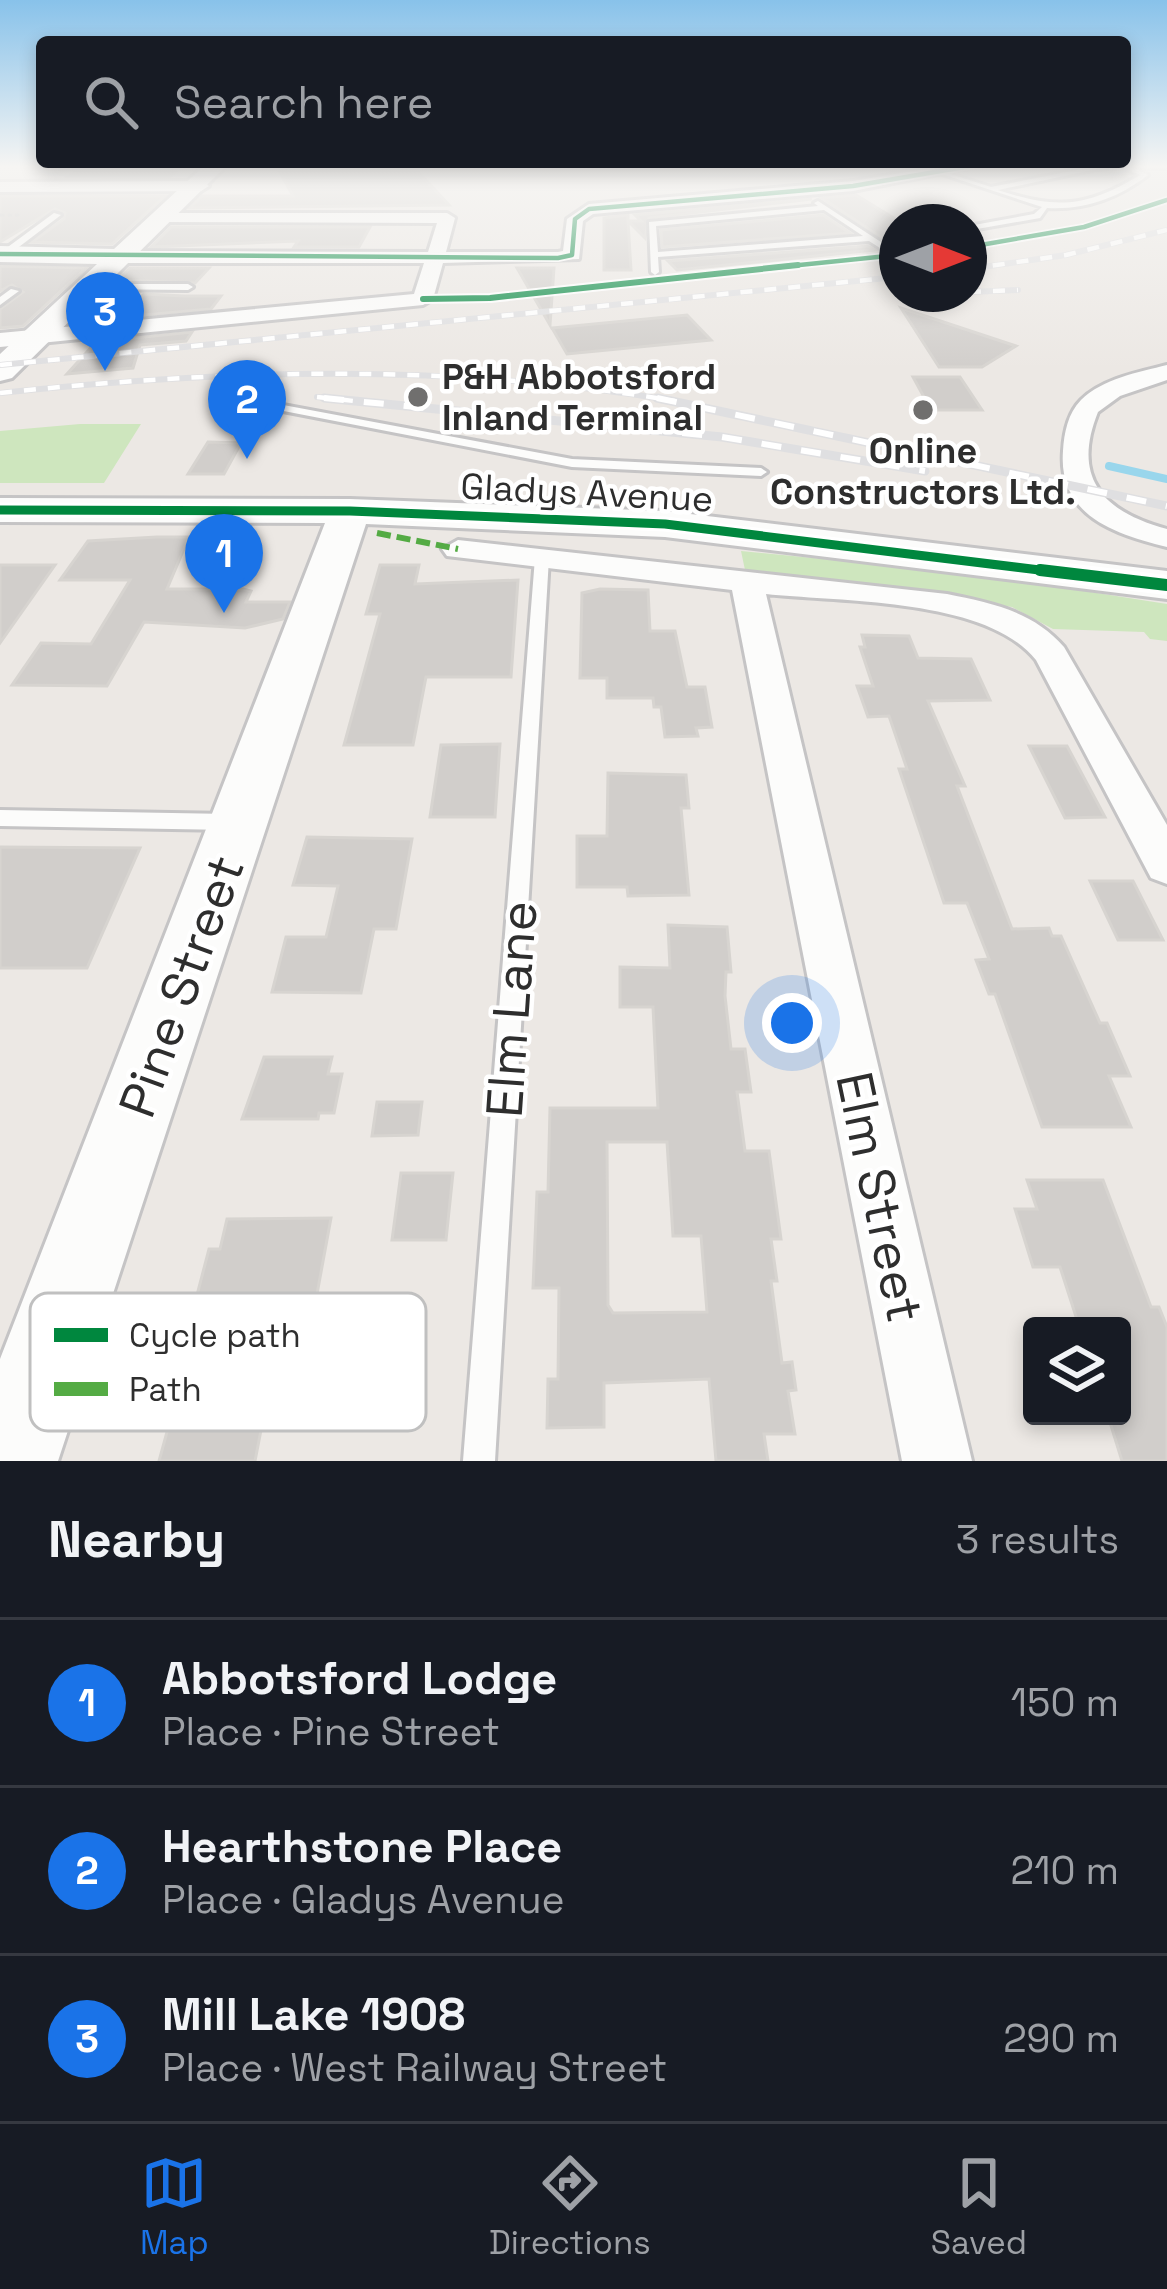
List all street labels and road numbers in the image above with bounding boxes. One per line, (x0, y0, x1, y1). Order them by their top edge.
street label: Gladys Avenue (459, 463, 714, 523)
street label: Pine Street (104, 847, 259, 1126)
street label: Elm Lane (472, 899, 551, 1119)
street label: Elm Street (821, 1066, 938, 1328)

